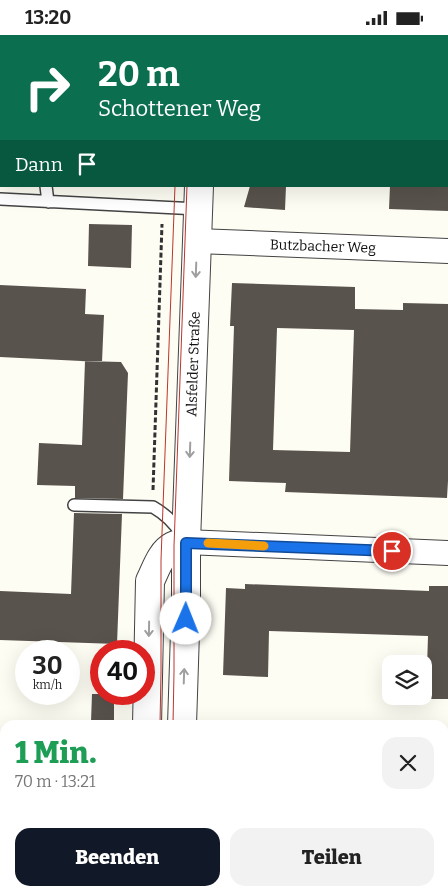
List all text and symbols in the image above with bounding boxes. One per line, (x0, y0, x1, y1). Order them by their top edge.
text: 13:20 (25, 6, 71, 29)
text: 20 m (98, 53, 180, 95)
icon: right (15, 55, 80, 120)
text: Schottener Weg (98, 95, 261, 122)
icon: arrive (73, 150, 101, 178)
text: Dann (15, 153, 63, 176)
street label: Butzbacher Weg (270, 236, 376, 257)
one-way arrow (191, 262, 201, 278)
street label: Alsfelder Straße (183, 311, 204, 417)
one-way arrow (185, 442, 194, 458)
pin (371, 530, 413, 572)
icon: arrive (378, 537, 406, 565)
position arrow (159, 592, 211, 644)
one-way arrow (144, 621, 154, 637)
speed limit sign: 40 (90, 640, 155, 705)
text: 30 (32, 651, 63, 681)
map controls (382, 655, 432, 705)
button: layers (382, 655, 432, 705)
one-way arrow (179, 669, 188, 685)
text: km/h (33, 678, 62, 692)
text: 1 Min. (15, 735, 96, 771)
button: close (382, 737, 434, 789)
text: 70 m · 13:21 (15, 772, 95, 791)
button: Beenden (15, 828, 220, 886)
button: Teilen (230, 828, 434, 886)

